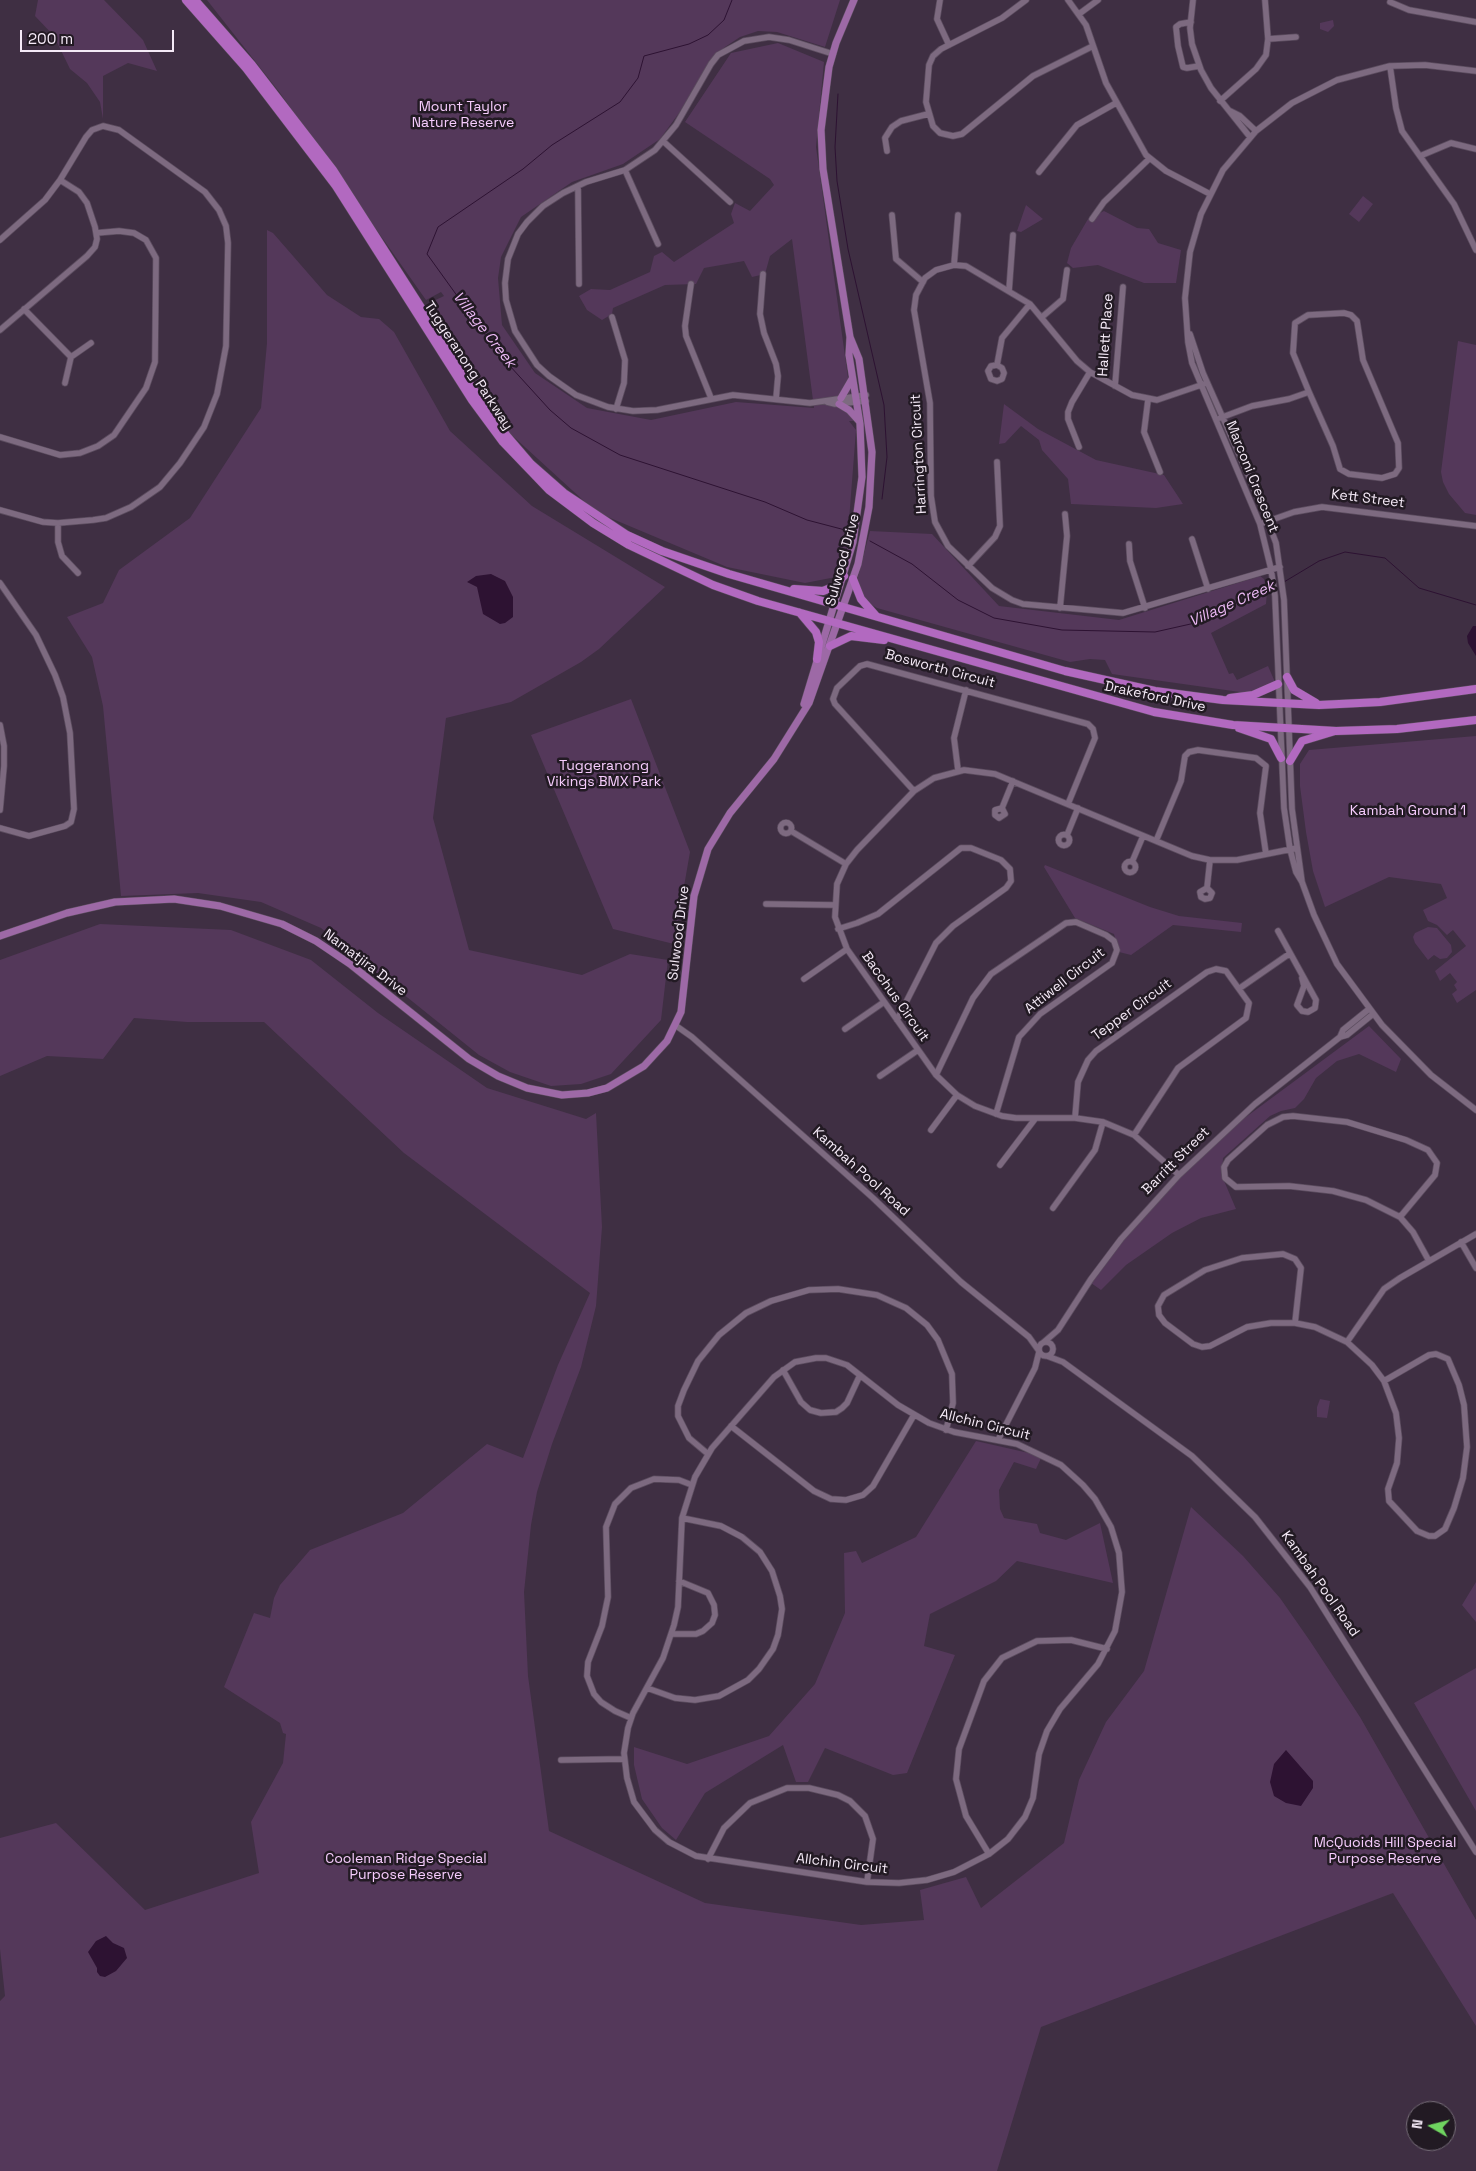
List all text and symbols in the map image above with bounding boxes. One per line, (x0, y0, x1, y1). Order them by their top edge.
scale bar (22, 20, 176, 52)
text: 200 m (28, 29, 73, 48)
park label: Mount Taylor Nature Reserve (412, 99, 514, 132)
water label: Village Creek (449, 288, 519, 372)
street label: Hallett Place (1095, 293, 1117, 377)
street label: Tuggeranong Parkway (420, 298, 516, 434)
street label: Harrington Circuit (907, 394, 931, 514)
street label: Marconi Crescent (1222, 419, 1282, 535)
street label: Kett Street (1330, 486, 1406, 512)
street label: Sulwood Drive (823, 512, 863, 608)
water label: Village Creek (1186, 577, 1278, 631)
street label: Bosworth Circuit (883, 646, 997, 692)
street label: Drakeford Drive (1103, 678, 1207, 716)
park label: Tuggeranong Vikings BMX Park (547, 758, 661, 790)
park label: Kambah Ground 1 (1350, 803, 1466, 819)
street label: Sulwood Drive (665, 885, 693, 981)
street label: Namatjira Drive (320, 926, 410, 1000)
street label: Attiwell Circuit (1022, 944, 1108, 1018)
street label: Bacchus Circuit (858, 949, 932, 1045)
street label: Tepper Circuit (1089, 975, 1175, 1045)
street label: Kambah Pool Road (809, 1124, 913, 1220)
street label: Barritt Street (1139, 1124, 1213, 1198)
street label: Allchin Circuit (938, 1406, 1032, 1444)
street label: Kambah Pool Road (1277, 1528, 1363, 1640)
park label: McQuoids Hill Special Purpose Reserve (1314, 1835, 1456, 1868)
street label: Allchin Circuit (795, 1850, 889, 1878)
park label: Cooleman Ridge Special Purpose Reserve (325, 1851, 487, 1884)
north arrow (1406, 2101, 1456, 2151)
text: N (1408, 2118, 1427, 2130)

